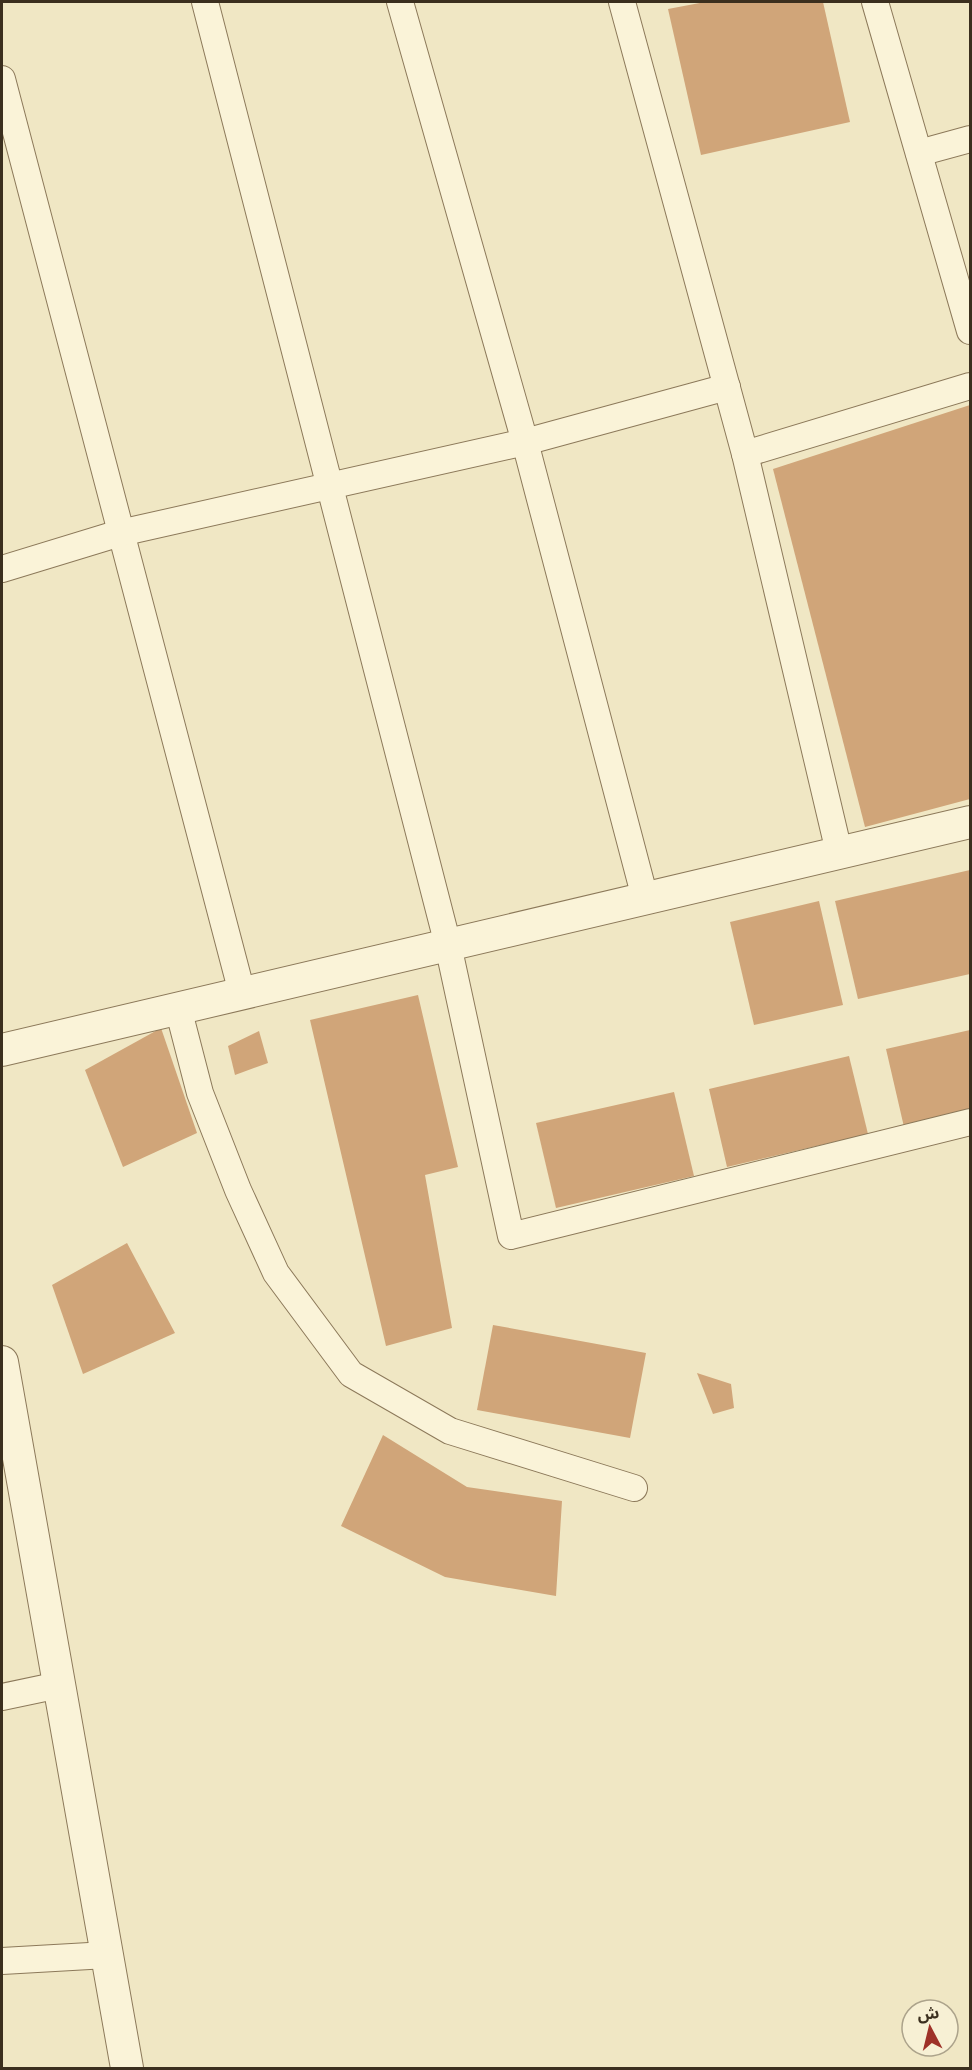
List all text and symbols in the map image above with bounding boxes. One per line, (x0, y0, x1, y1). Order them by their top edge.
north arrow (900, 1998, 960, 2058)
text: ش (916, 2003, 940, 2024)

